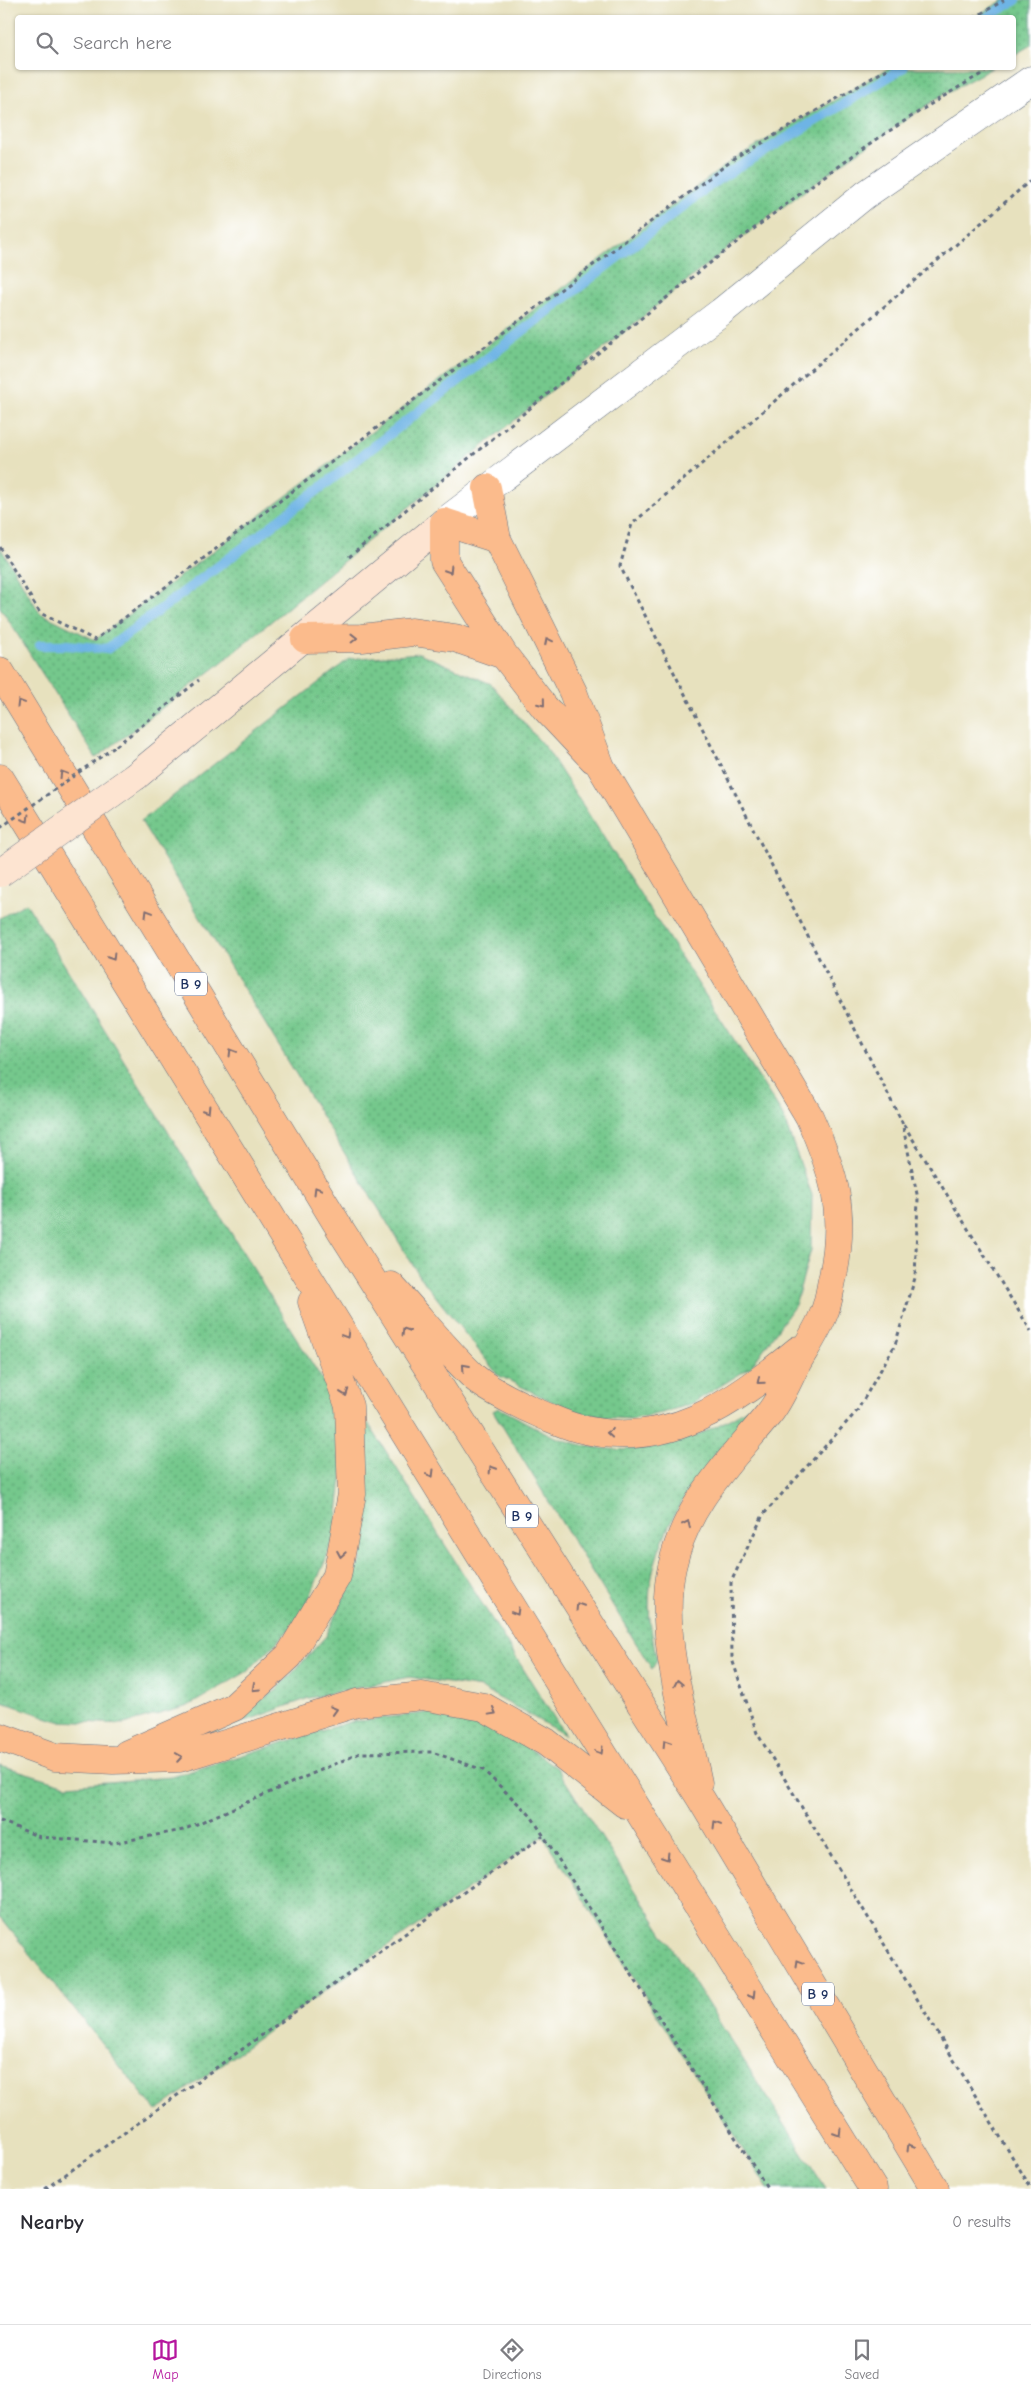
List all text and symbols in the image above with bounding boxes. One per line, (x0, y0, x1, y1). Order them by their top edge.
search box (15, 15, 1016, 70)
icon: search (33, 29, 61, 57)
text: Search here (73, 32, 172, 54)
one-way arrow (443, 564, 452, 573)
one-way arrow (350, 633, 358, 644)
one-way arrow (544, 638, 554, 647)
one-way arrow (536, 697, 544, 706)
one-way arrow (17, 700, 26, 709)
one-way arrow (59, 771, 69, 780)
one-way arrow (19, 814, 29, 823)
one-way arrow (144, 909, 154, 918)
one-way arrow (105, 952, 115, 961)
road number: B 9 (175, 972, 207, 996)
one-way arrow (229, 1048, 239, 1057)
one-way arrow (200, 1104, 210, 1113)
one-way arrow (313, 1187, 323, 1196)
one-way arrow (402, 1328, 411, 1337)
one-way arrow (340, 1329, 349, 1338)
one-way arrow (462, 1363, 471, 1372)
one-way arrow (756, 1376, 765, 1385)
one-way arrow (339, 1388, 349, 1397)
one-way arrow (606, 1428, 614, 1439)
one-way arrow (489, 1465, 498, 1474)
one-way arrow (424, 1468, 434, 1477)
road number: B 9 (506, 1504, 538, 1528)
one-way arrow (681, 1520, 692, 1529)
one-way arrow (337, 1550, 347, 1558)
one-way arrow (575, 1602, 585, 1611)
one-way arrow (509, 1607, 519, 1616)
one-way arrow (673, 1679, 683, 1687)
one-way arrow (251, 1682, 260, 1691)
one-way arrow (330, 1705, 338, 1715)
one-way arrow (488, 1706, 497, 1716)
one-way arrow (662, 1740, 672, 1749)
one-way arrow (594, 1745, 604, 1754)
one-way arrow (175, 1752, 184, 1762)
one-way arrow (712, 1820, 722, 1829)
one-way arrow (660, 1852, 669, 1861)
one-way arrow (796, 1959, 806, 1968)
road number: B 9 (802, 1982, 834, 2006)
one-way arrow (746, 1989, 755, 1999)
one-way arrow (832, 2127, 841, 2136)
one-way arrow (907, 2144, 917, 2153)
text: Nearby (20, 2210, 84, 2234)
text: 0 results (952, 2213, 1011, 2231)
tab: Map (151, 2336, 179, 2383)
tab: Directions (482, 2336, 542, 2383)
tab: Saved (845, 2336, 880, 2383)

